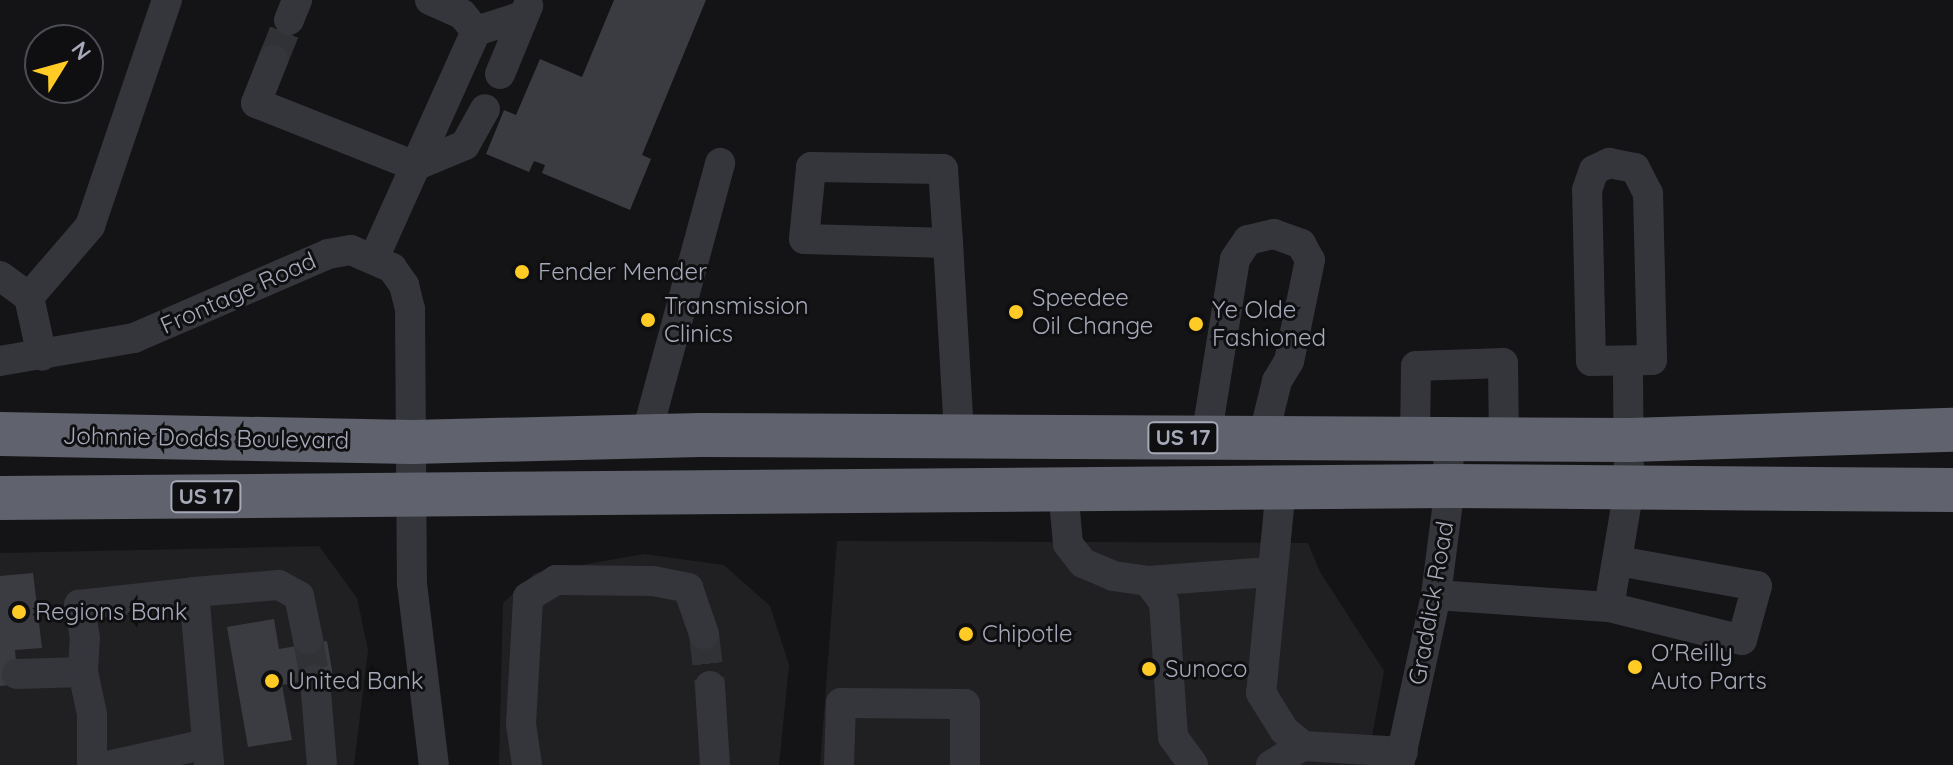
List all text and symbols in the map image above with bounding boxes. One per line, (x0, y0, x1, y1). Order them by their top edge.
north arrow (24, 24, 104, 104)
text: N (66, 36, 98, 66)
street label: Frontage Road (156, 246, 320, 340)
place label: Fender Mender (538, 258, 707, 286)
marker: Fender Mender (513, 263, 531, 281)
place label: Speedee Oil Change (1032, 284, 1153, 340)
place label: Transmission Clinics (664, 292, 809, 348)
place label: Ye Olde Fashioned (1212, 296, 1326, 352)
marker: Speedee Oil Change (1007, 303, 1025, 321)
marker: Transmission Clinics (639, 311, 657, 329)
marker: Ye Olde Fashioned (1187, 315, 1205, 333)
road number: US 17 (1147, 420, 1219, 456)
street label: Johnnie Dodds Boulevard (62, 421, 350, 455)
road number: US 17 (170, 479, 242, 515)
street label: Graddick Road (1402, 519, 1460, 687)
place label: Regions Bank (35, 598, 188, 626)
marker: Regions Bank (10, 603, 28, 621)
place label: Chipotle (982, 620, 1072, 648)
marker: Chipotle (957, 625, 975, 643)
place label: O'Reilly Auto Parts (1651, 639, 1767, 695)
place label: Sunoco (1165, 655, 1247, 683)
marker: O'Reilly Auto Parts (1626, 658, 1644, 676)
marker: Sunoco (1140, 660, 1158, 678)
place label: United Bank (288, 667, 424, 695)
marker: United Bank (263, 672, 281, 690)

